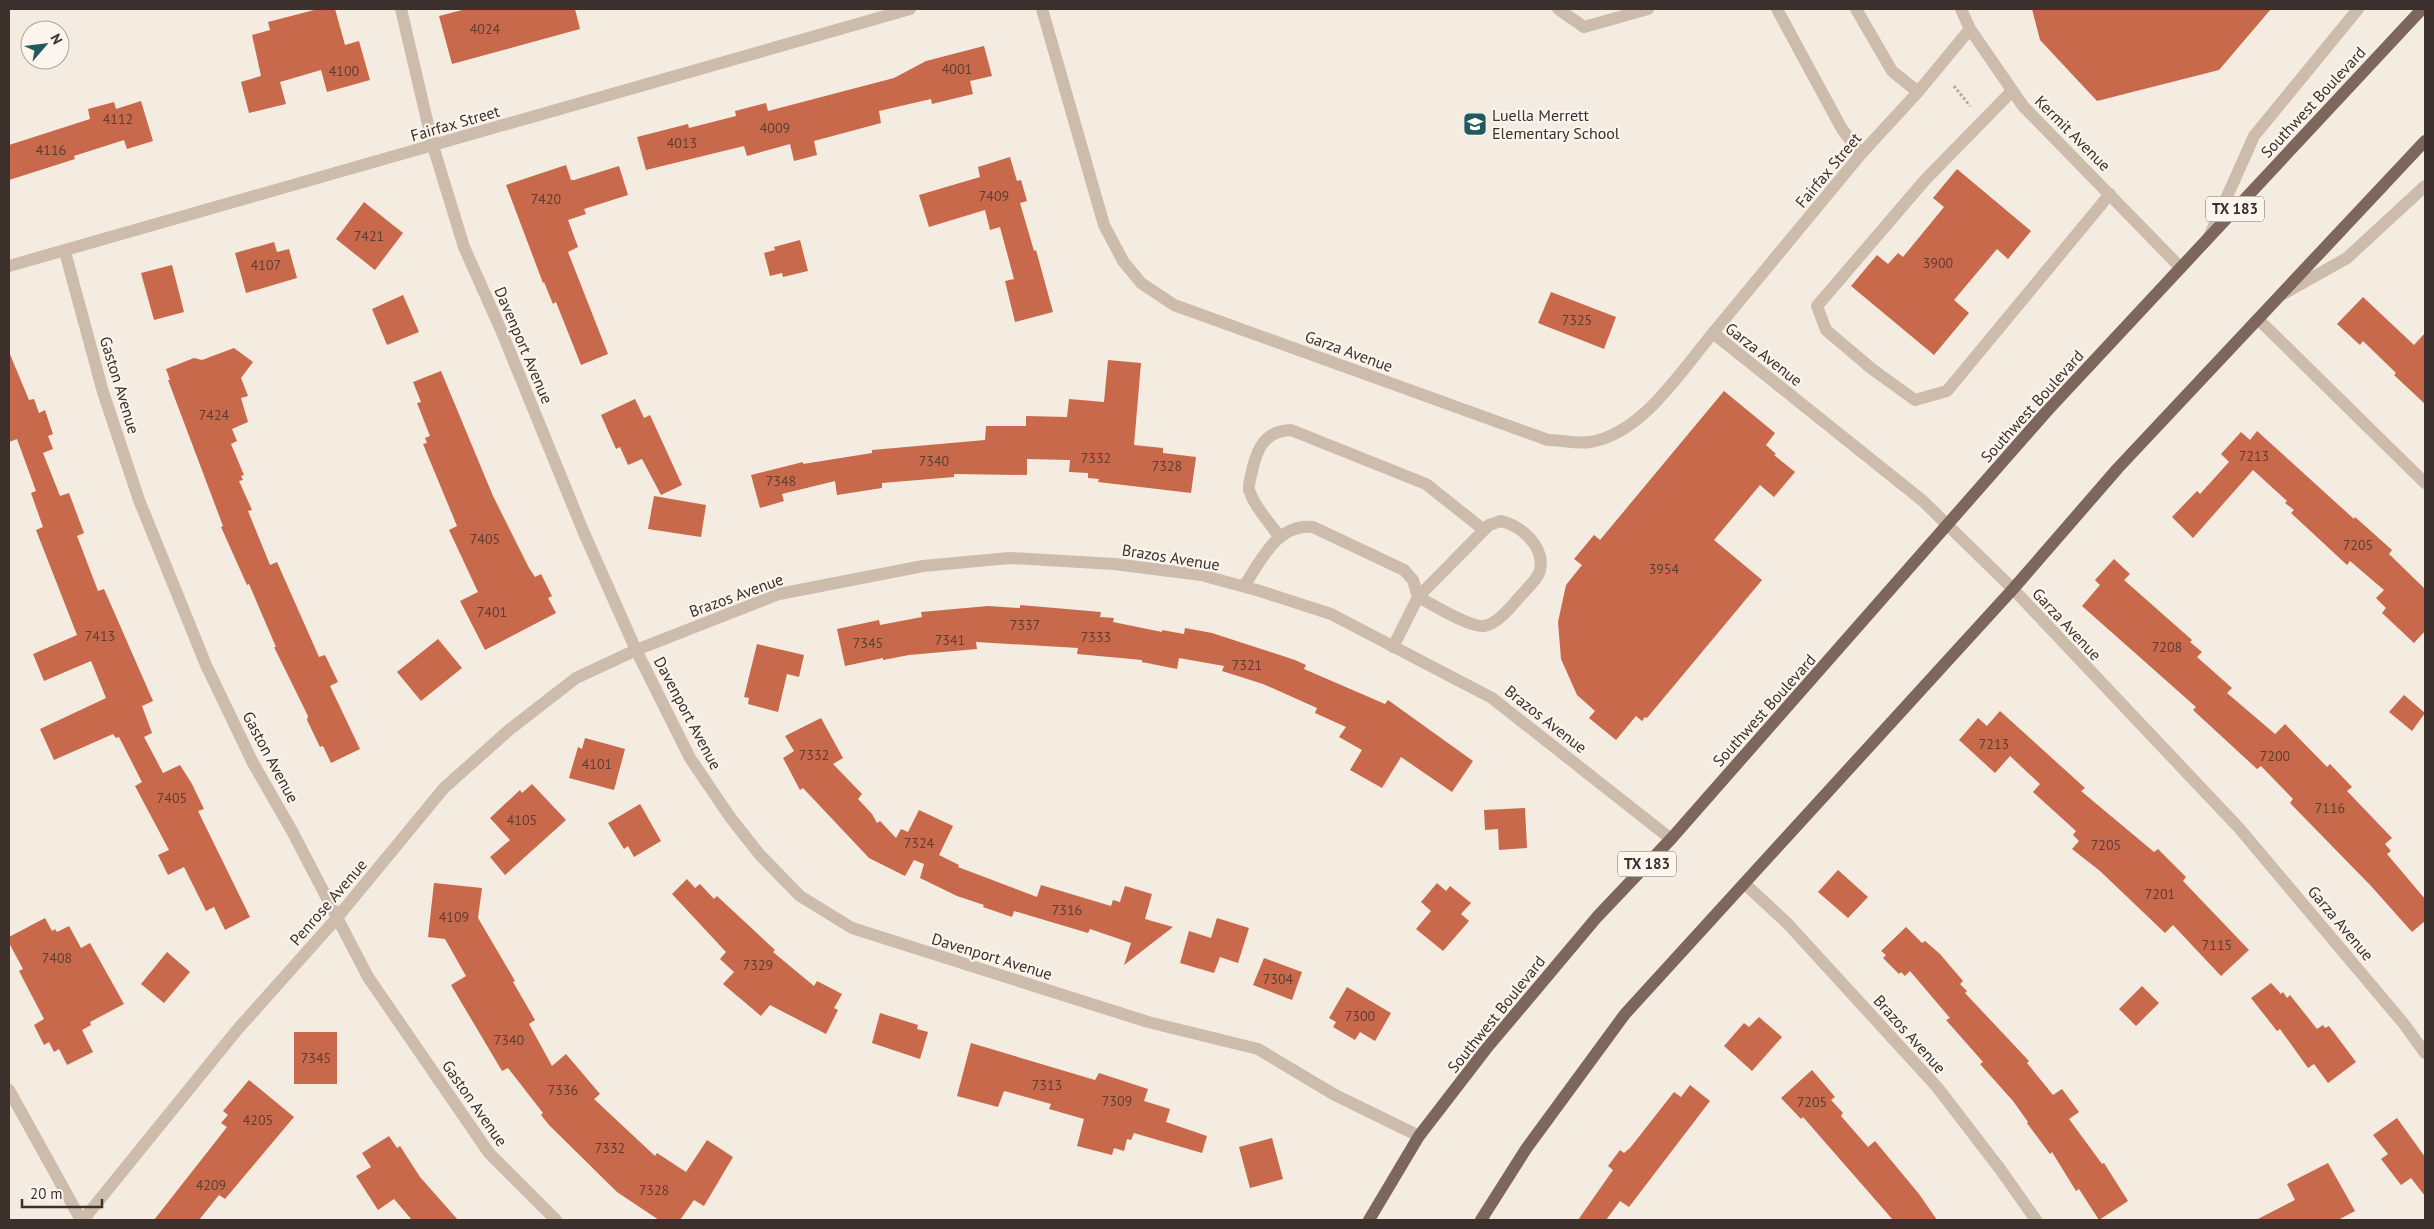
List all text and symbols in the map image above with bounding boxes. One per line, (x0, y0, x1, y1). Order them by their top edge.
north arrow (20, 20, 70, 70)
house number: 4024 (470, 20, 501, 38)
text: N (46, 31, 67, 47)
street label: Southwest Boulevard (2256, 42, 2370, 162)
house number: 4001 (942, 60, 972, 78)
house number: 4100 (329, 62, 360, 80)
street label: Kermit Avenue (2031, 91, 2115, 175)
street label: Fairfax Street (408, 101, 502, 145)
place label: Luella Merrett Elementary School (1492, 105, 1620, 143)
house number: 4112 (103, 110, 133, 128)
school or university icon: Luella Merrett Elementary School (1462, 111, 1488, 137)
house number: 4009 (760, 119, 790, 137)
street label: Fairfax Street (1791, 128, 1866, 212)
house number: 4013 (667, 134, 697, 152)
house number: 4116 (36, 141, 66, 159)
house number: 7409 (979, 187, 1009, 205)
house number: 7420 (531, 190, 562, 208)
road number: TX 183 (2206, 196, 2264, 222)
house number: 7421 (354, 227, 384, 245)
house number: 3900 (1923, 254, 1954, 272)
house number: 4107 (251, 256, 281, 274)
street label: Davenport Avenue (490, 284, 558, 406)
house number: 7325 (1562, 311, 1592, 329)
street label: Garza Avenue (1722, 318, 1806, 390)
street label: Garza Avenue (1302, 326, 1396, 376)
street label: Gaston Avenue (96, 334, 144, 436)
street label: Southwest Boulevard (1976, 346, 2088, 466)
house number: 7424 (199, 406, 230, 424)
house number: 7213 (2239, 447, 2269, 465)
house number: 7332 (1081, 449, 1111, 467)
house number: 7340 (919, 452, 950, 470)
house number: 7328 (1152, 457, 1182, 475)
house number: 7348 (766, 472, 796, 490)
house number: 7405 (470, 530, 500, 548)
house number: 7205 (2343, 536, 2373, 554)
street label: Brazos Avenue (1121, 539, 1221, 575)
house number: 3954 (1649, 560, 1680, 578)
street label: Brazos Avenue (686, 569, 786, 621)
street label: Garza Avenue (2028, 584, 2106, 664)
house number: 7401 (477, 603, 507, 621)
house number: 7337 (1010, 616, 1040, 634)
house number: 7413 (85, 627, 115, 645)
house number: 7333 (1081, 628, 1111, 646)
house number: 7341 (935, 631, 965, 649)
house number: 7345 (853, 634, 883, 652)
house number: 7208 (2152, 638, 2182, 656)
street label: Southwest Boulevard (1708, 650, 1820, 770)
street label: Davenport Avenue (650, 653, 726, 773)
house number: 7321 (1232, 656, 1262, 674)
street label: Brazos Avenue (1501, 681, 1591, 757)
street label: Gaston Avenue (239, 708, 303, 806)
house number: 7213 (1979, 735, 2009, 753)
house number: 7332 (799, 746, 829, 764)
house number: 7200 (2260, 747, 2291, 765)
house number: 4101 (582, 755, 612, 773)
house number: 7405 (157, 789, 187, 807)
house number: 7116 (2315, 799, 2345, 817)
house number: 4105 (507, 811, 537, 829)
house number: 7324 (904, 834, 935, 852)
house number: 7205 (2091, 836, 2121, 854)
road number: TX 183 (1618, 852, 1676, 876)
street label: Penrose Avenue (285, 855, 371, 949)
street label: Garza Avenue (2304, 881, 2378, 965)
house number: 7201 (2145, 885, 2175, 903)
house number: 7316 (1052, 901, 1082, 919)
house number: 4109 (439, 908, 469, 926)
street label: Davenport Avenue (929, 928, 1055, 984)
house number: 7115 (2202, 936, 2232, 954)
house number: 7408 (42, 949, 72, 967)
street label: Southwest Boulevard (1443, 951, 1549, 1077)
house number: 7329 (743, 956, 773, 974)
house number: 7304 (1263, 970, 1294, 988)
street label: Brazos Avenue (1870, 991, 1950, 1077)
house number: 7300 (1345, 1007, 1376, 1025)
house number: 7340 (494, 1031, 525, 1049)
house number: 7345 (301, 1049, 331, 1067)
street label: Gaston Avenue (438, 1056, 512, 1150)
house number: 7313 (1032, 1076, 1062, 1094)
house number: 7336 (548, 1081, 578, 1099)
house number: 7309 (1102, 1092, 1132, 1110)
house number: 7205 (1797, 1093, 1827, 1111)
house number: 4205 (243, 1111, 273, 1129)
house number: 7332 (595, 1139, 625, 1157)
scale bar (22, 1176, 102, 1208)
house number: 4209 (196, 1176, 226, 1194)
house number: 7328 (639, 1181, 669, 1199)
text: 20 m (30, 1184, 63, 1203)

